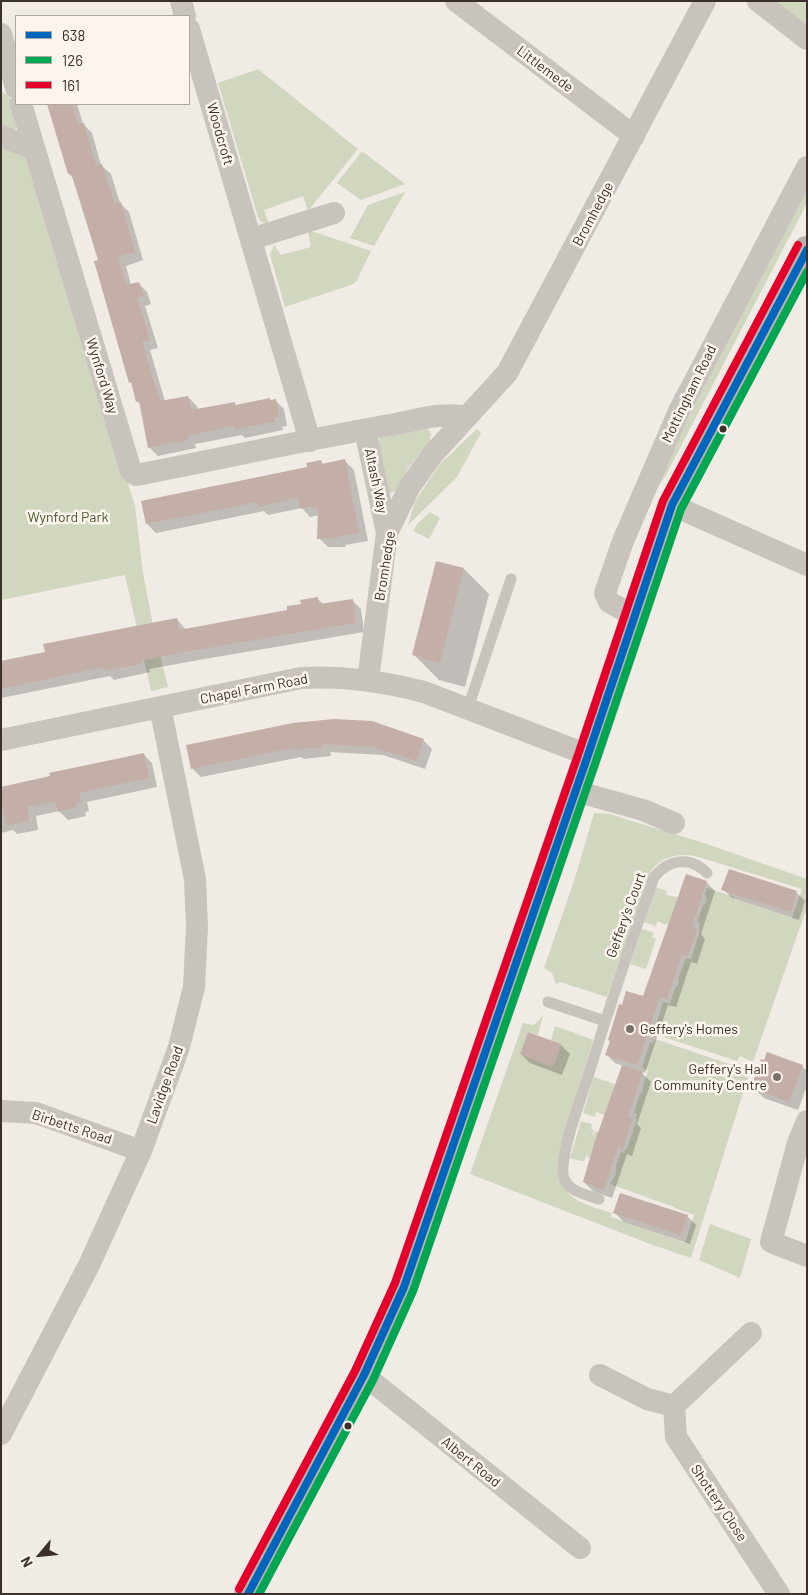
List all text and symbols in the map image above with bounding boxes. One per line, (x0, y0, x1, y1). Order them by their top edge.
legend (15, 15, 190, 105)
text: 638 (62, 26, 85, 44)
street label: Littlemede (513, 42, 577, 96)
text: 126 (62, 51, 83, 69)
text: 161 (62, 76, 80, 94)
street label: Woodcroft (203, 101, 237, 167)
street label: Bromhedge (569, 179, 617, 249)
street label: Wynford Way (82, 336, 122, 416)
street label: Mottingham Road (658, 343, 720, 445)
unlabelled marker (718, 424, 728, 434)
street label: Altash Way (361, 447, 391, 515)
park label: Wynford Park (27, 509, 109, 525)
street label: Bromhedge (371, 530, 399, 602)
street label: Chapel Farm Road (199, 670, 309, 708)
street label: Geffery's Court (603, 870, 649, 960)
place label: Geffery's Homes (640, 1021, 738, 1037)
marker: Geffery's Homes (624, 1023, 636, 1035)
street label: Lavidge Road (143, 1044, 187, 1126)
place label: Geffery's Hall Community Centre (654, 1061, 767, 1094)
marker: Geffery's Hall Community Centre (771, 1071, 783, 1083)
street label: Birbetts Road (30, 1106, 114, 1148)
unlabelled marker (343, 1421, 353, 1431)
street label: Albert Road (438, 1433, 504, 1491)
street label: Shottery Close (687, 1461, 751, 1545)
north arrow (15, 1530, 65, 1580)
text: N (17, 1554, 36, 1570)

